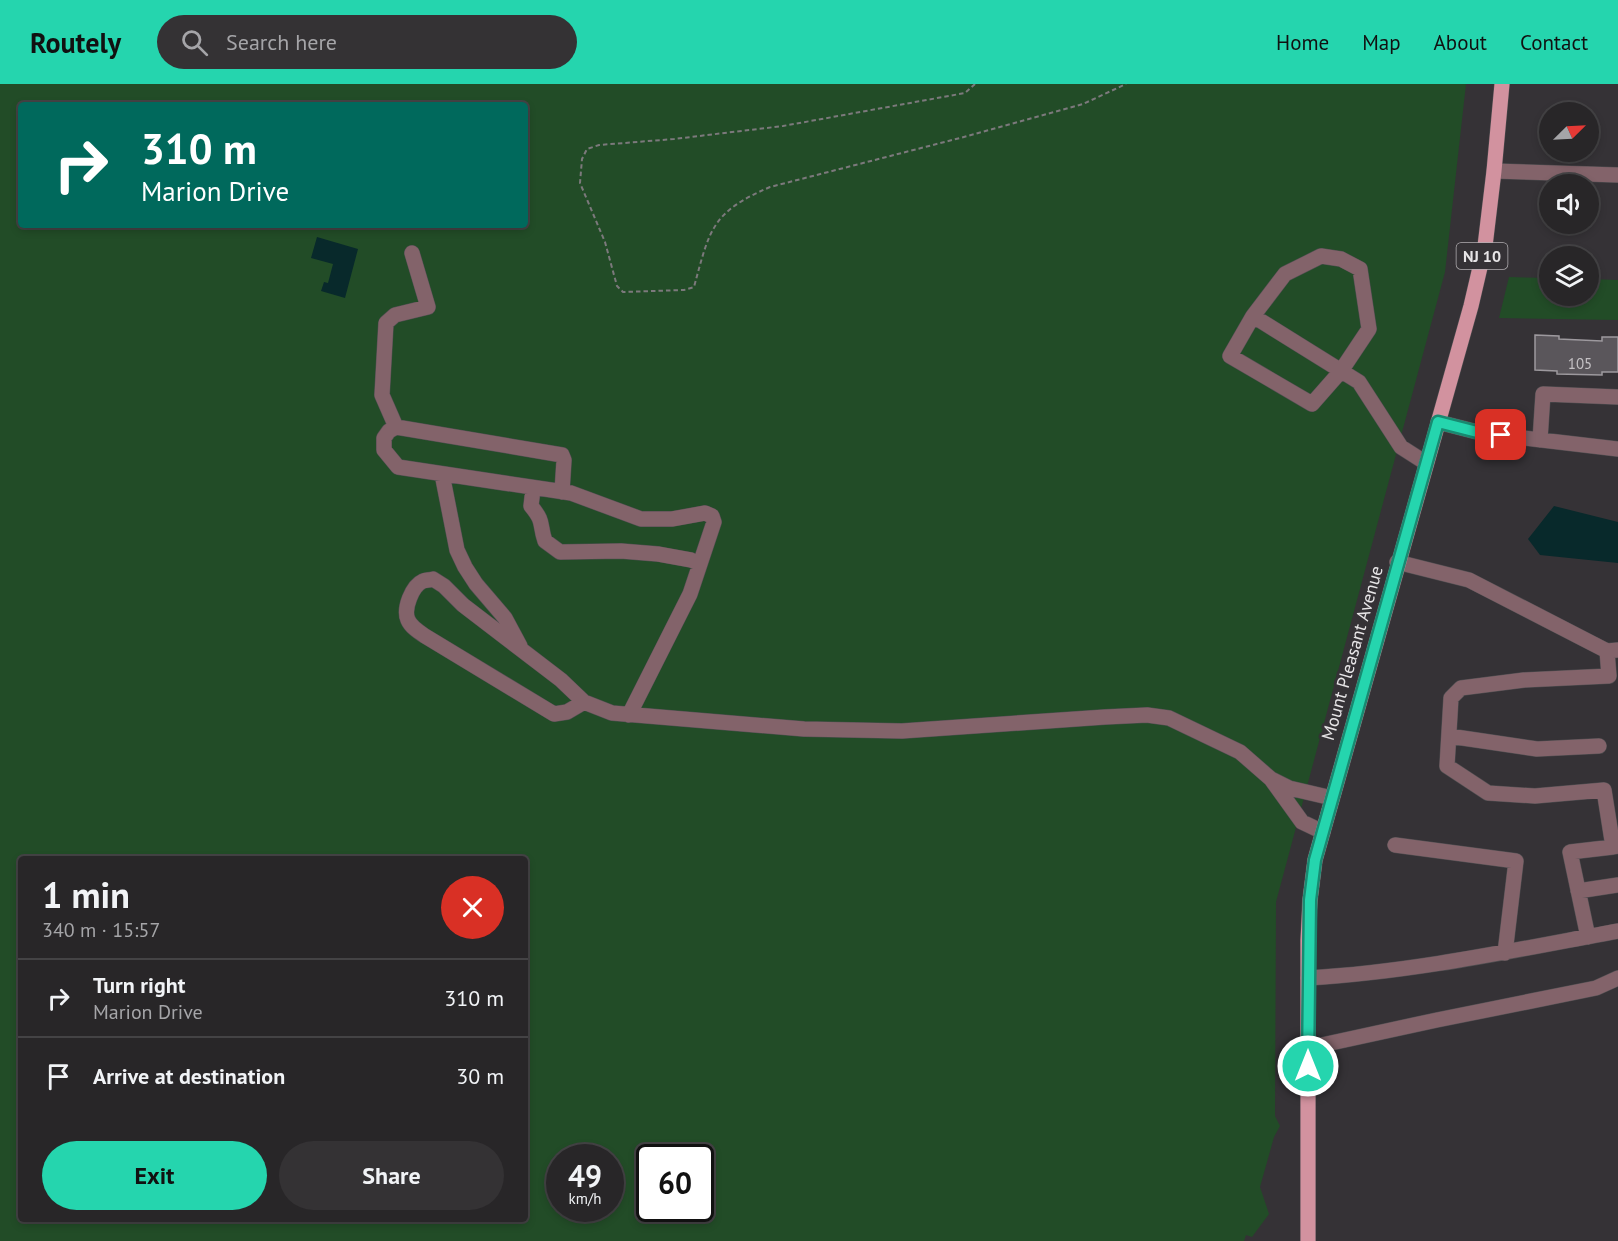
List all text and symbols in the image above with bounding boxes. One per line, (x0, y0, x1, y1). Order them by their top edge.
search box (157, 15, 577, 69)
text: Routely (30, 24, 121, 61)
icon: search (178, 26, 211, 59)
text: Search here (226, 28, 337, 56)
text: Home (1276, 29, 1329, 56)
text: Map (1362, 29, 1401, 56)
text: About (1434, 29, 1487, 56)
text: Contact (1520, 29, 1588, 56)
north arrow (1539, 102, 1599, 162)
map controls (1539, 102, 1599, 306)
text: 310 m (141, 121, 257, 176)
icon: right (42, 126, 120, 204)
text: Marion Drive (141, 174, 289, 208)
button: sound (1539, 174, 1599, 234)
road number: NJ 10 (1456, 243, 1508, 269)
button: layers (1539, 246, 1599, 306)
house number: 105 (1568, 354, 1592, 373)
pin (1475, 409, 1526, 460)
icon: arrive (1484, 418, 1517, 451)
street label: Mount Pleasant Avenue (1316, 563, 1388, 743)
text: 1 min (42, 871, 130, 918)
button: close (441, 876, 504, 939)
text: 340 m · 15:57 (42, 917, 160, 943)
text: Turn right (93, 971, 185, 999)
icon: right (42, 982, 75, 1015)
text: 310 m (444, 984, 504, 1012)
text: Marion Drive (93, 999, 203, 1025)
position arrow (1276, 1034, 1340, 1098)
icon: arrive (42, 1060, 75, 1093)
text: Arrive at destination (93, 1062, 285, 1090)
text: 30 m (456, 1062, 504, 1090)
button: Exit (42, 1141, 267, 1210)
button: Share (279, 1141, 504, 1210)
speed limit sign: 60 (636, 1144, 714, 1222)
text: 49 (568, 1156, 602, 1195)
text: km/h (569, 1189, 601, 1208)

